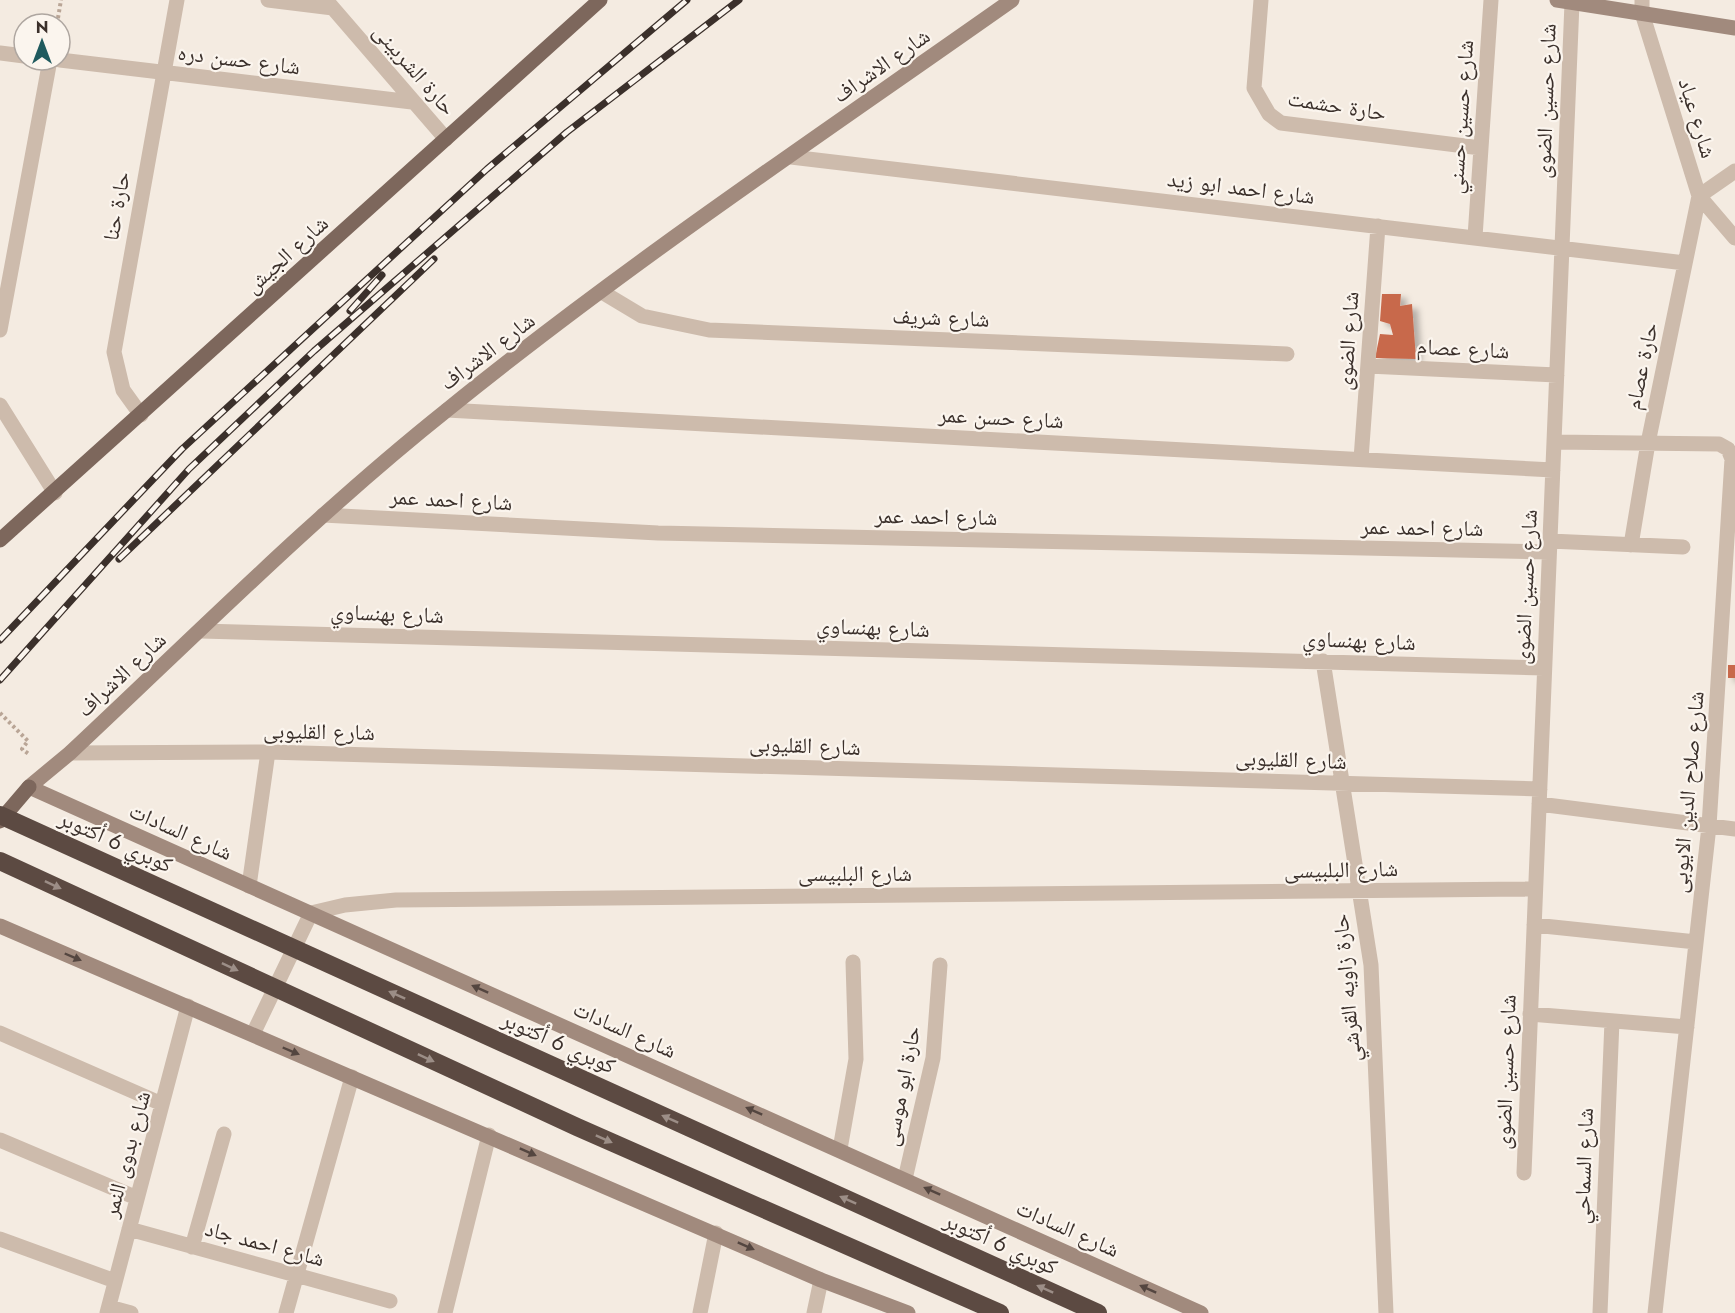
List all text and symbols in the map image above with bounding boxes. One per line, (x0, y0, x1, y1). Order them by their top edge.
north arrow (12, 12, 72, 72)
text: N (36, 16, 48, 39)
street label: حارة الشربينى (366, 16, 464, 122)
street label: شارع الاشراف (826, 20, 936, 110)
street label: شارع حسين الضوى (1526, 23, 1564, 179)
street label: شارع حسن دره (176, 36, 302, 82)
street label: شارع حسين حسني (1439, 39, 1483, 195)
street label: شارع عياد (1671, 74, 1725, 162)
street label: حارة حشمت (1285, 81, 1389, 129)
street label: شارع احمد ابو زيد (1165, 162, 1317, 212)
street label: حارة حنا (94, 169, 138, 243)
street label: شارع الجيش (237, 208, 335, 300)
street label: شارع الضوى (1328, 290, 1366, 392)
street label: شارع شريف (892, 299, 990, 335)
street label: شارع الاشراف (433, 304, 541, 398)
street label: حارة عصام (1616, 320, 1666, 412)
street label: شارع عصام (1416, 330, 1510, 366)
street label: شارع حسن عمر (936, 398, 1065, 436)
street label: شارع احمد عمر (388, 480, 513, 518)
street label: شارع احمد عمر (873, 499, 998, 533)
street label: شارع حسين الضوى (1505, 509, 1545, 665)
street label: شارع احمد عمر (1359, 510, 1484, 544)
street label: شارع بهنساوي (330, 595, 444, 633)
street label: شارع بهنساوي (816, 609, 930, 647)
street label: شارع بهنساوي (1302, 622, 1416, 660)
street label: شارع الاشراف (69, 624, 173, 724)
street label: شارع صلاح الدين الايوبى (1662, 690, 1712, 894)
street label: شارع القليوبى (263, 714, 375, 748)
street label: شارع القليوبى (749, 727, 861, 763)
street label: شارع القليوبى (1235, 741, 1347, 777)
street label: شارع السادات (124, 794, 238, 868)
street label: كوبري 6 أكتوبر (52, 801, 178, 882)
street label: شارع البلبيسى (1284, 852, 1398, 886)
street label: شارع البلبيسى (798, 857, 912, 889)
one-way arrow (45, 881, 62, 890)
street label: حارة زاويه القرشي (1324, 912, 1370, 1063)
one-way arrow (65, 952, 83, 962)
one-way arrow (222, 962, 240, 972)
one-way arrow (471, 984, 489, 994)
one-way arrow (388, 990, 406, 1000)
street label: شارع السادات (568, 992, 682, 1066)
street label: شارع حسين الضوى (1486, 994, 1524, 1150)
street label: كوبري 6 أكتوبر (495, 1002, 621, 1083)
street label: حارة ابو موسى (874, 1023, 928, 1149)
one-way arrow (282, 1046, 300, 1056)
one-way arrow (418, 1053, 435, 1062)
street label: شارع بدوى النمر (94, 1087, 158, 1222)
one-way arrow (745, 1106, 763, 1116)
street label: شارع السماحي (1565, 1107, 1603, 1225)
one-way arrow (661, 1114, 679, 1124)
one-way arrow (595, 1134, 613, 1144)
one-way arrow (520, 1148, 537, 1157)
one-way arrow (923, 1186, 941, 1195)
street label: شارع السادات (1011, 1191, 1125, 1265)
one-way arrow (839, 1194, 857, 1204)
street label: كوبري 6 أكتوبر (937, 1203, 1063, 1284)
street label: شارع احمد جاد (202, 1212, 328, 1274)
one-way arrow (737, 1241, 755, 1251)
one-way arrow (1036, 1284, 1053, 1293)
one-way arrow (1138, 1284, 1156, 1294)

